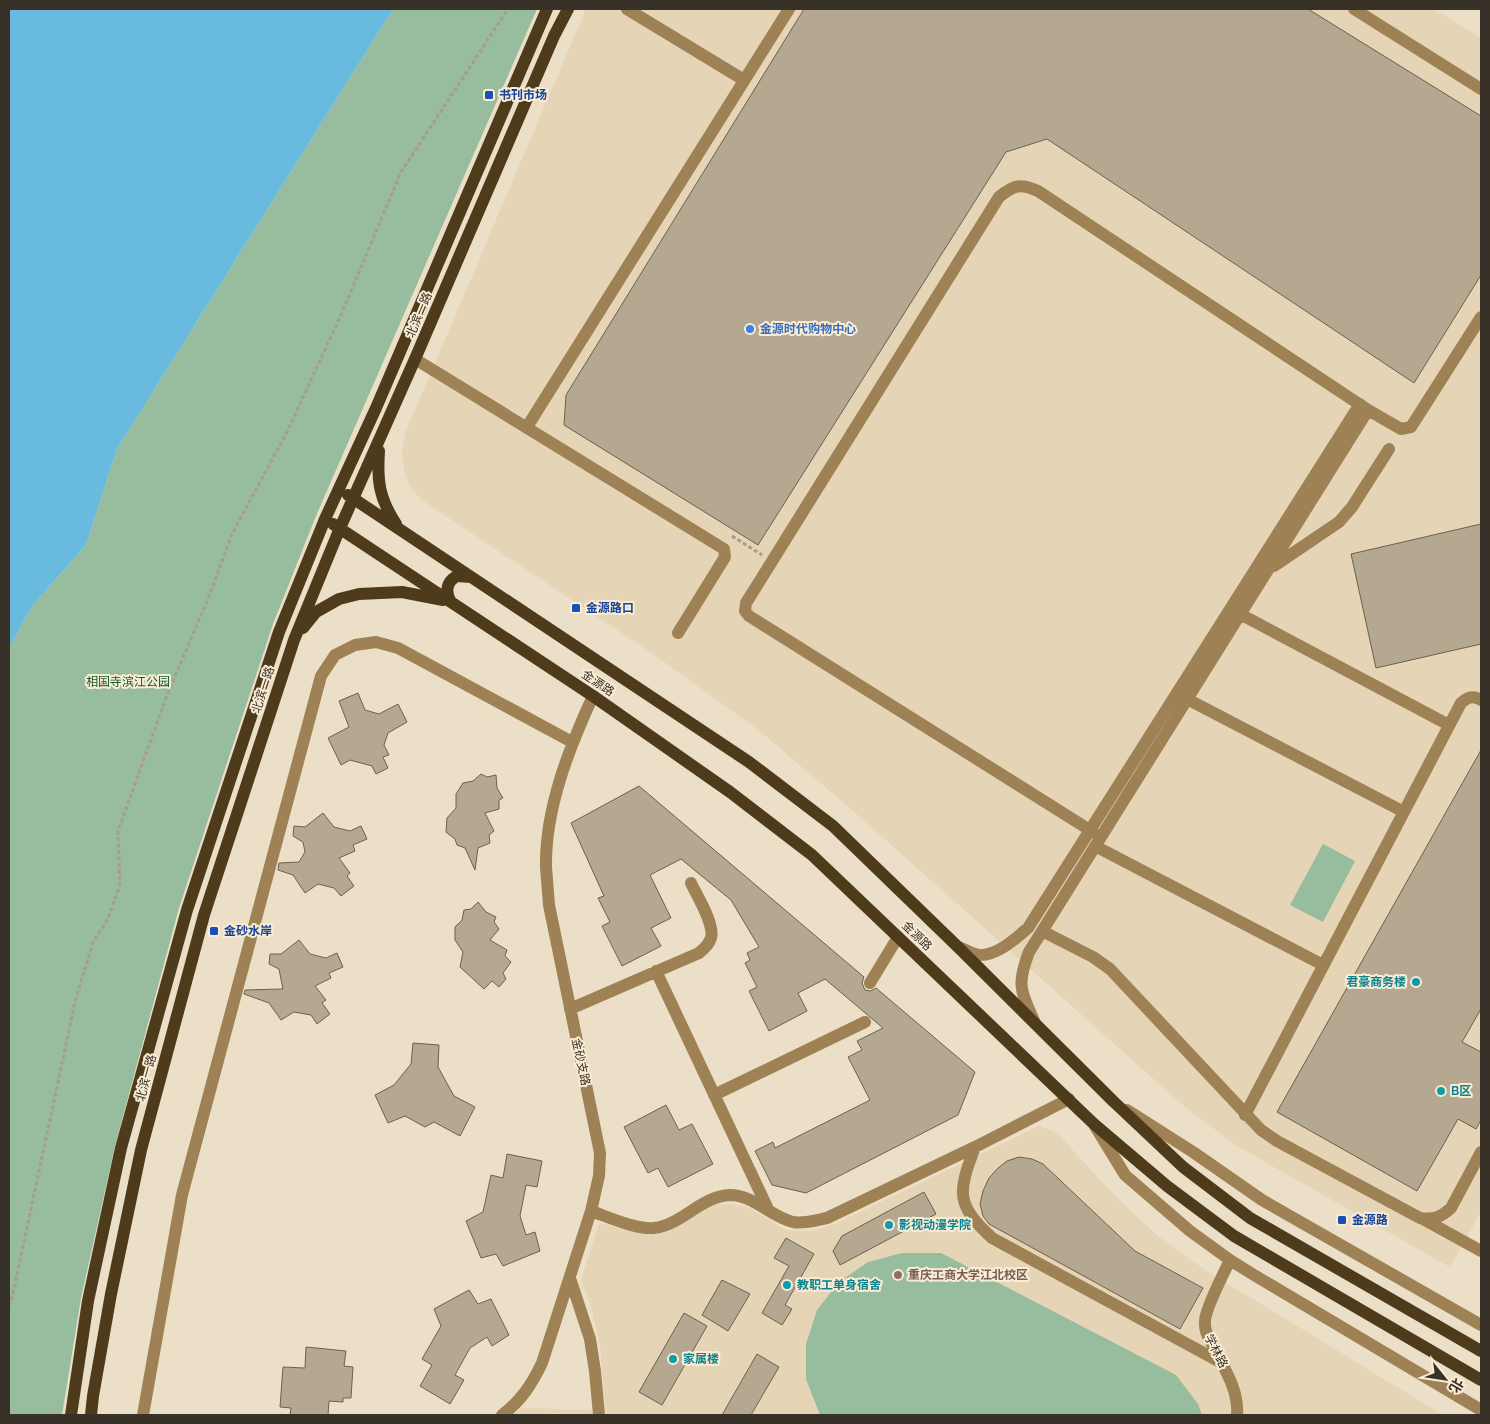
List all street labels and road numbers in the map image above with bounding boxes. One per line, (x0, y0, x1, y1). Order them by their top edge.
street label: 北滨一路 (403, 290, 435, 340)
street label: 北滨一路 (249, 665, 277, 715)
street label: 金源路 (579, 667, 617, 699)
street label: 金源路 (899, 918, 935, 954)
street label: 金砂支路 (569, 1037, 593, 1087)
street label: 北滨一路 (133, 1053, 159, 1103)
street label: 学林路 (1202, 1332, 1230, 1370)

